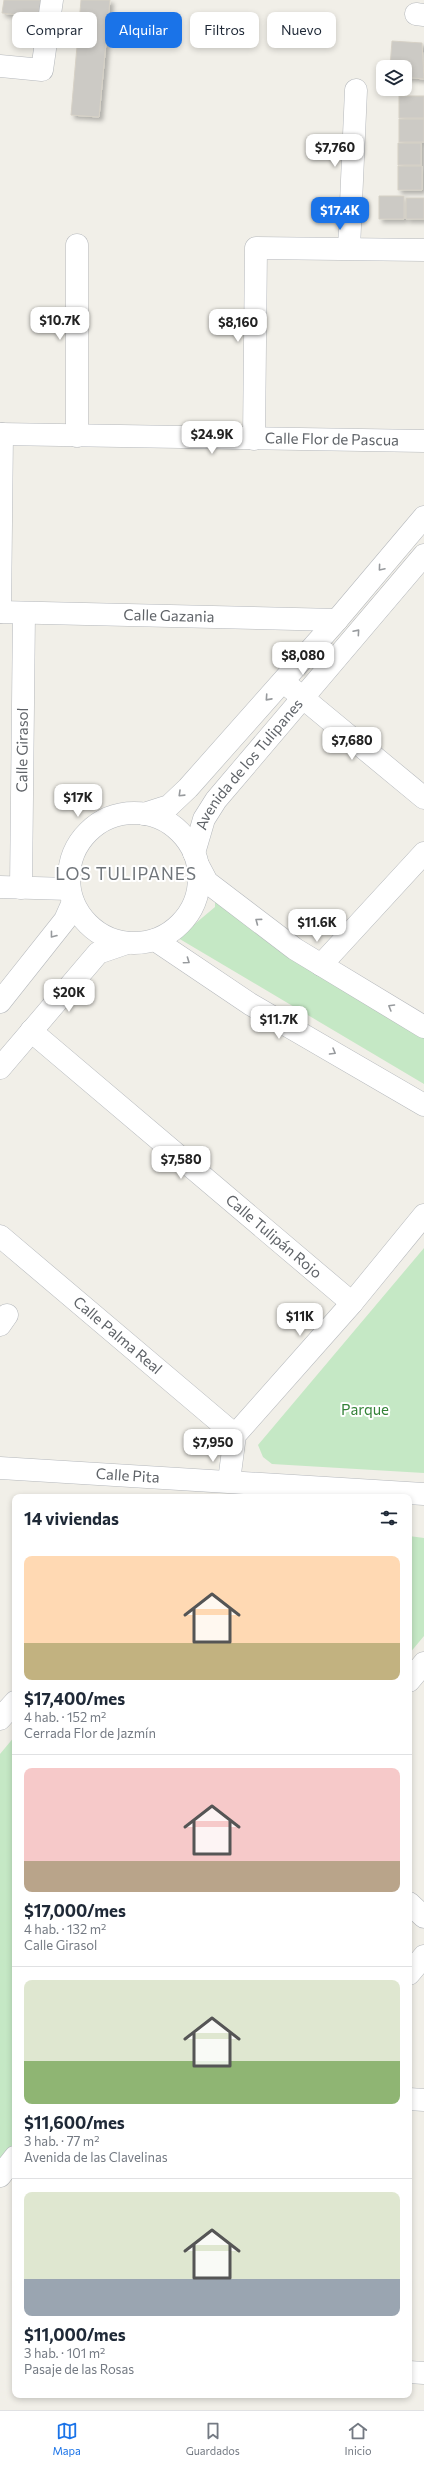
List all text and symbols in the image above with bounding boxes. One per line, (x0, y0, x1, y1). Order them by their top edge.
chip: Comprar (12, 12, 97, 48)
chip: Alquilar (105, 12, 182, 48)
chip: Filtros (190, 12, 259, 48)
chip: Nuevo (267, 12, 336, 48)
map controls (376, 60, 412, 96)
button: layers (376, 60, 412, 96)
pin: $7,760 (302, 134, 368, 168)
text: $7,760 (315, 139, 355, 155)
pin: $17.4K (307, 197, 373, 231)
text: $17.4K (320, 202, 360, 218)
pin: $10.7K (27, 307, 93, 341)
pin: $8,160 (205, 309, 271, 343)
text: $10.7K (39, 312, 81, 328)
text: $8,160 (218, 314, 258, 330)
pin: $24.9K (179, 421, 245, 455)
text: $24.9K (191, 426, 233, 442)
street label: Calle Flor de Pascua (265, 428, 399, 449)
one-way arrow (378, 563, 385, 571)
street label: Calle Gazania (123, 605, 215, 625)
one-way arrow (353, 629, 360, 637)
pin: $8,080 (270, 642, 336, 676)
text: $8,080 (281, 647, 325, 663)
one-way arrow (266, 693, 273, 700)
street label: Avenida de los Tulipanes (191, 694, 306, 832)
street label: Calle Girasol (12, 708, 31, 792)
pin: $7,680 (319, 727, 385, 761)
text: $7,680 (331, 732, 373, 748)
pin: $17K (54, 784, 102, 818)
text: $17K (63, 789, 93, 805)
one-way arrow (178, 789, 186, 797)
district label: LOS TULIPANES (55, 863, 197, 884)
pin: $11.6K (284, 909, 350, 943)
text: $11.6K (297, 914, 337, 930)
one-way arrow (256, 919, 263, 926)
one-way arrow (51, 931, 58, 938)
one-way arrow (183, 956, 190, 963)
pin: $20K (45, 979, 93, 1013)
text: $20K (53, 984, 85, 1000)
one-way arrow (388, 1005, 395, 1012)
pin: $11.7K (246, 1006, 312, 1040)
text: $11.7K (260, 1011, 298, 1027)
one-way arrow (329, 1048, 336, 1055)
pin: $7,580 (148, 1146, 214, 1180)
text: $7,580 (160, 1151, 202, 1167)
street label: Calle Tulipán Rojo (222, 1190, 326, 1282)
street label: Calle Palma Real (70, 1292, 166, 1377)
pin: $11K (276, 1303, 324, 1337)
text: $11K (286, 1308, 314, 1324)
park label: Parque (341, 1400, 389, 1418)
pin: $7,950 (180, 1429, 246, 1463)
text: $7,950 (193, 1434, 233, 1450)
street label: Calle Pita (95, 1464, 160, 1486)
icon: filters (378, 1507, 400, 1529)
text: 14 viviendas (24, 1508, 119, 1529)
icon: home (176, 1582, 248, 1654)
text: $17,400/mes (24, 1688, 125, 1709)
text: 4 hab. · 152 m² (24, 1709, 106, 1725)
text: Cerrada Flor de Jazmín (24, 1725, 156, 1741)
icon: home (176, 1794, 248, 1866)
text: $17,000/mes (24, 1900, 126, 1921)
text: 4 hab. · 132 m² (24, 1921, 106, 1937)
text: Calle Girasol (24, 1937, 97, 1953)
icon: home (176, 2006, 248, 2078)
text: $11,600/mes (24, 2112, 125, 2133)
text: 3 hab. · 77 m² (24, 2133, 99, 2149)
text: Avenida de las Clavelinas (24, 2149, 168, 2165)
icon: home (176, 2218, 248, 2290)
text: $11,000/mes (24, 2324, 126, 2345)
text: 3 hab. · 101 m² (24, 2345, 105, 2361)
text: Pasaje de las Rosas (24, 2361, 134, 2377)
tab: Mapa (52, 2420, 81, 2457)
tab: Guardados (186, 2420, 240, 2457)
tab: Inicio (345, 2420, 372, 2457)

